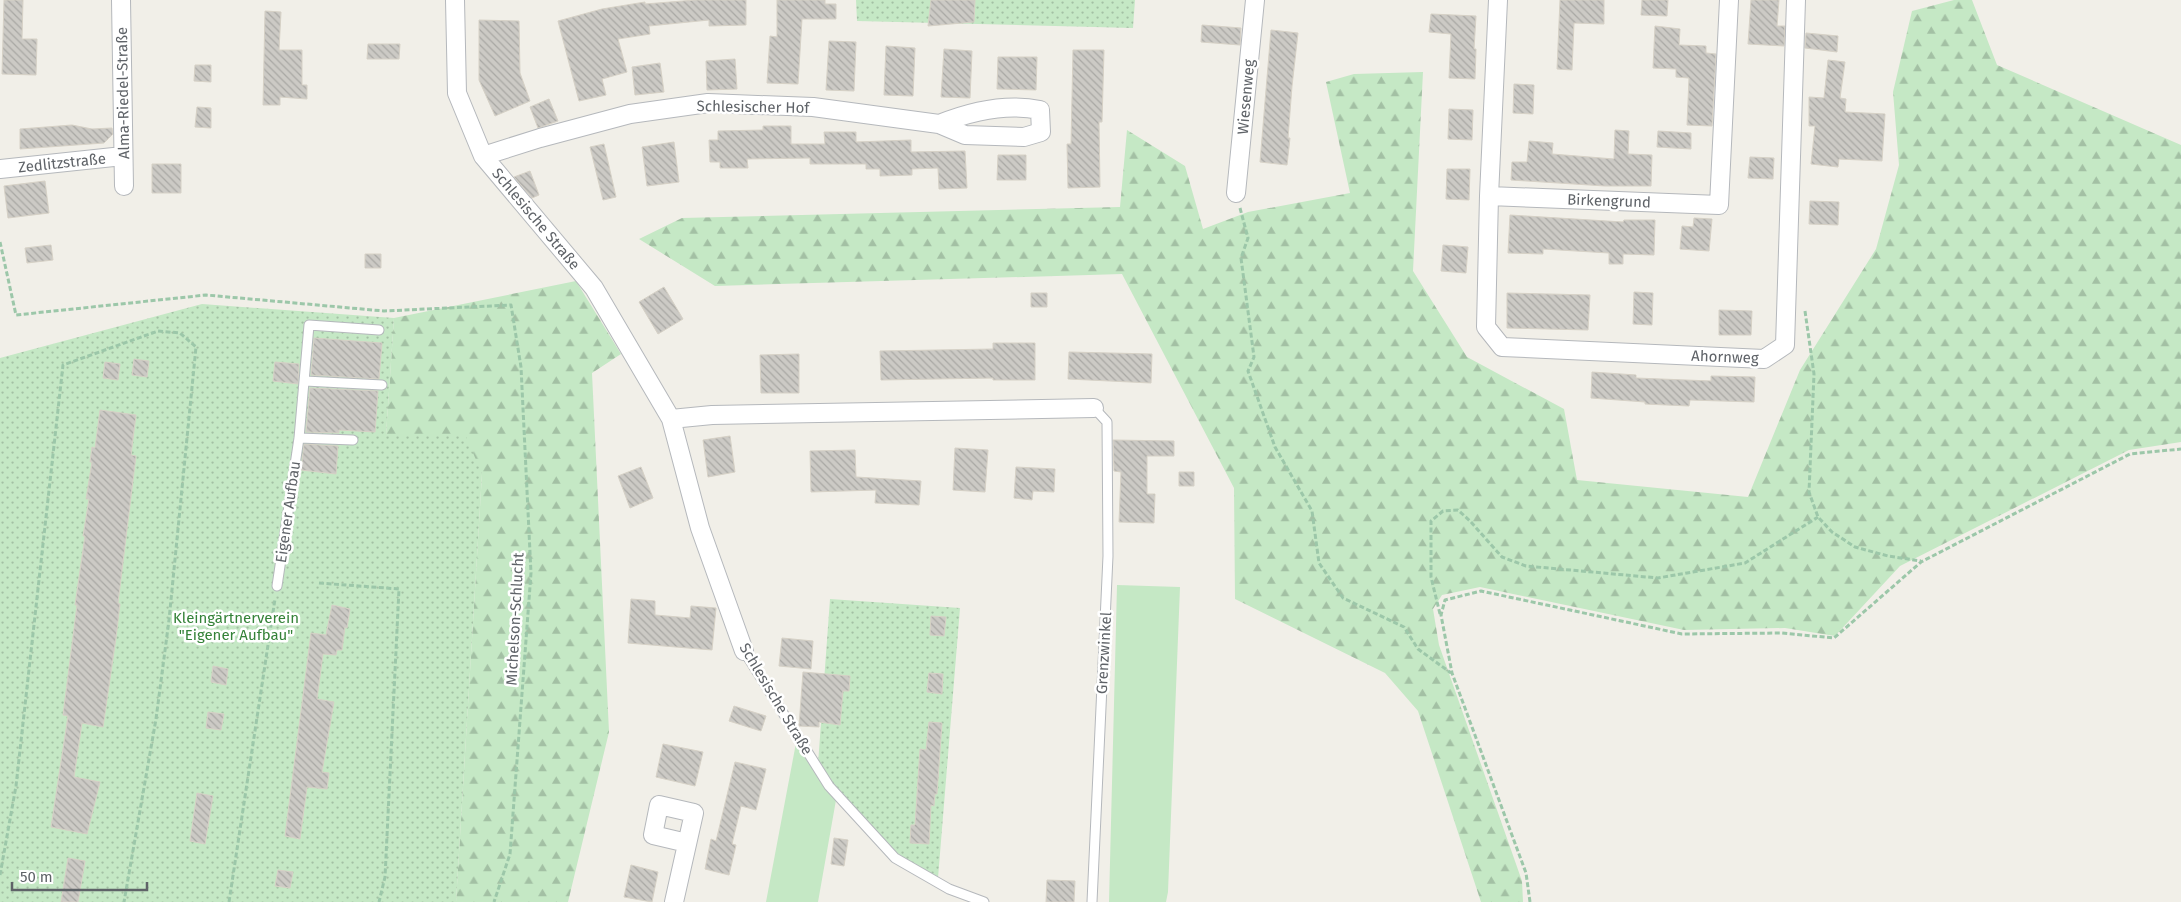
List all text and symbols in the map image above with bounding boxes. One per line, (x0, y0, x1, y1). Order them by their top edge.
street label: Alma-Riedel-Straße (113, 27, 133, 159)
street label: Wiesenweg (1234, 58, 1258, 135)
street label: Schlesischer Hof (696, 97, 810, 117)
street label: Zedlitzstraße (17, 149, 107, 177)
street label: Schlesische Straße (488, 165, 584, 273)
street label: Birkengrund (1567, 191, 1651, 211)
street label: Ahornweg (1691, 347, 1759, 367)
street label: Eigener Aufbau (272, 460, 304, 564)
street label: Michelson-Schlucht (503, 552, 528, 686)
park label: Kleingärtnerverein "Eigener Aufbau" (173, 609, 299, 644)
street label: Grenzwinkel (1093, 611, 1115, 695)
street label: Schlesische Straße (736, 640, 816, 758)
scale bar (12, 860, 148, 892)
text: 50 m (20, 868, 53, 886)

